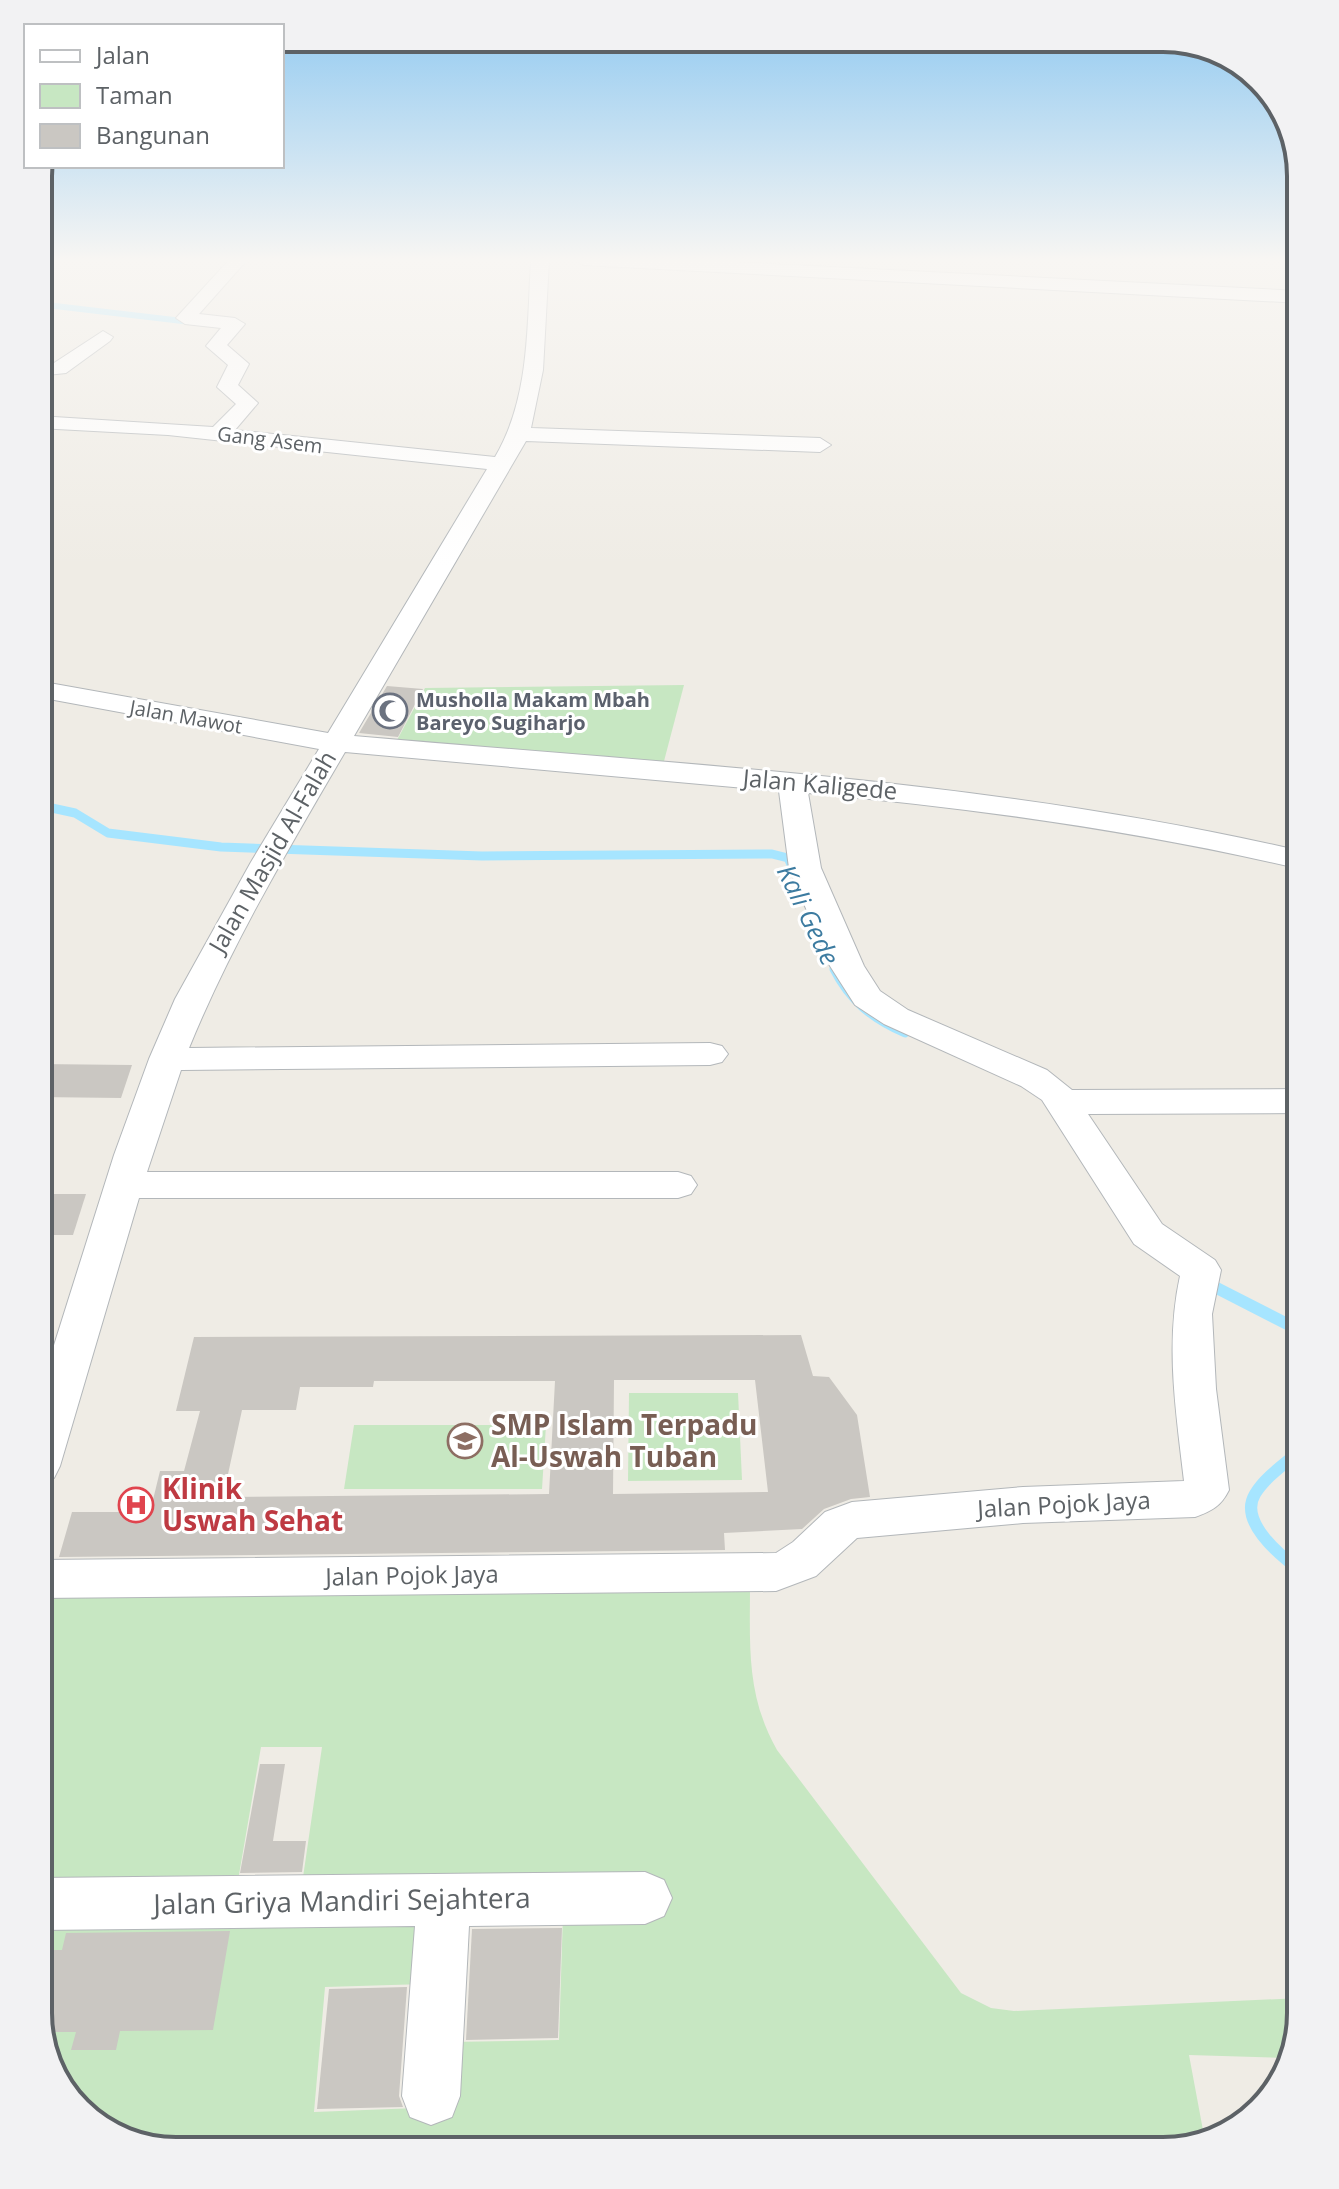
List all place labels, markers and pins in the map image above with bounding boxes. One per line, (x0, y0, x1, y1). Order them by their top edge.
place label: Musholla Makam Mbah Bareyo Sugiharjo (416, 686, 650, 736)
mosque icon: Musholla Makam Mbah Bareyo Sugiharjo (371, 692, 409, 730)
place label: SMP Islam Terpadu Al-Uswah Tuban (491, 1405, 757, 1475)
school or university icon: SMP Islam Terpadu Al-Uswah Tuban (446, 1422, 484, 1460)
place label: Klinik Uswah Sehat (162, 1469, 343, 1539)
hospital icon: Klinik Uswah Sehat (117, 1486, 155, 1524)

